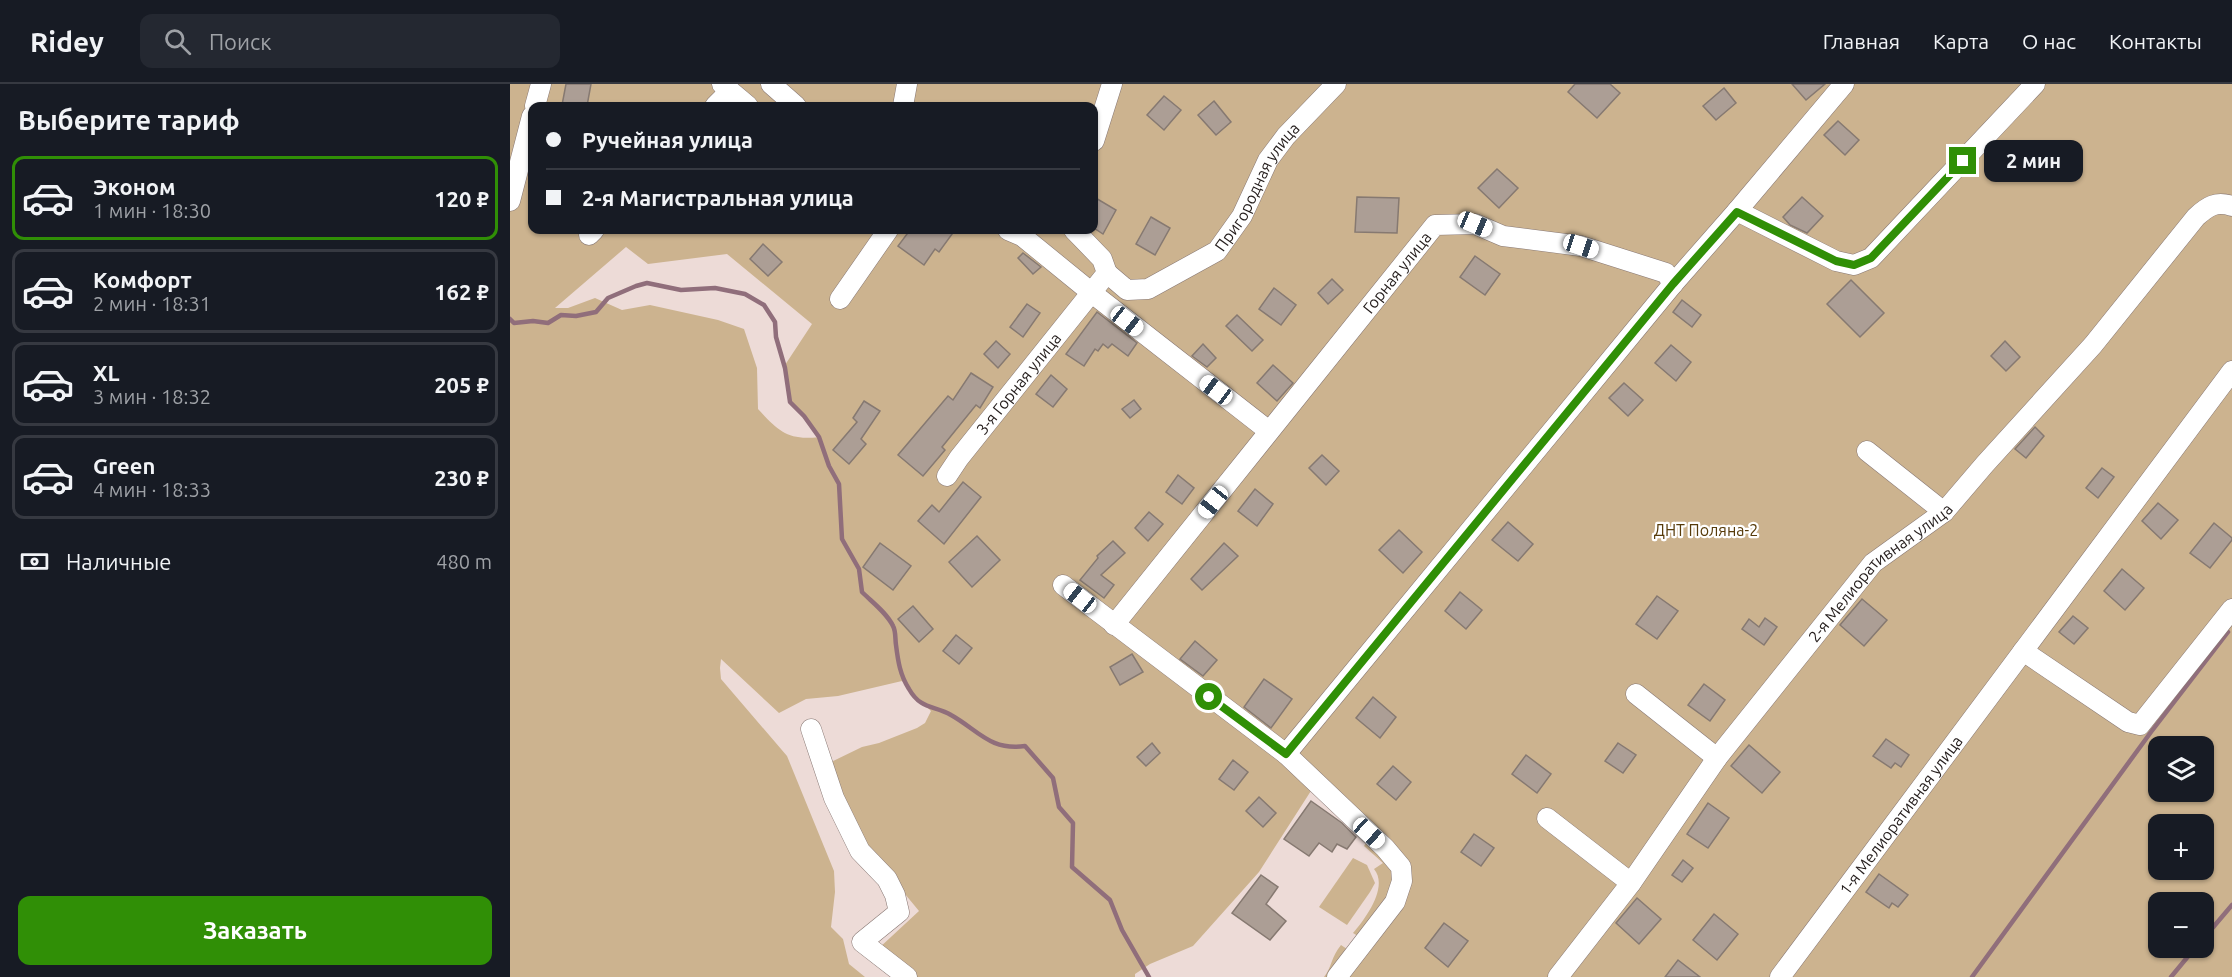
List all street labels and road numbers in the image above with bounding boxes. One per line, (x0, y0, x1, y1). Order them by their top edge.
street label: Пригородная улица (1211, 119, 1303, 254)
street label: Горная улица (1359, 228, 1435, 317)
street label: 3-я Горная улица (973, 329, 1065, 438)
street label: 2-я Мелиоративная улица (1805, 500, 1956, 645)
street label: 1-я Мелиоративная улица (1836, 732, 1966, 898)

